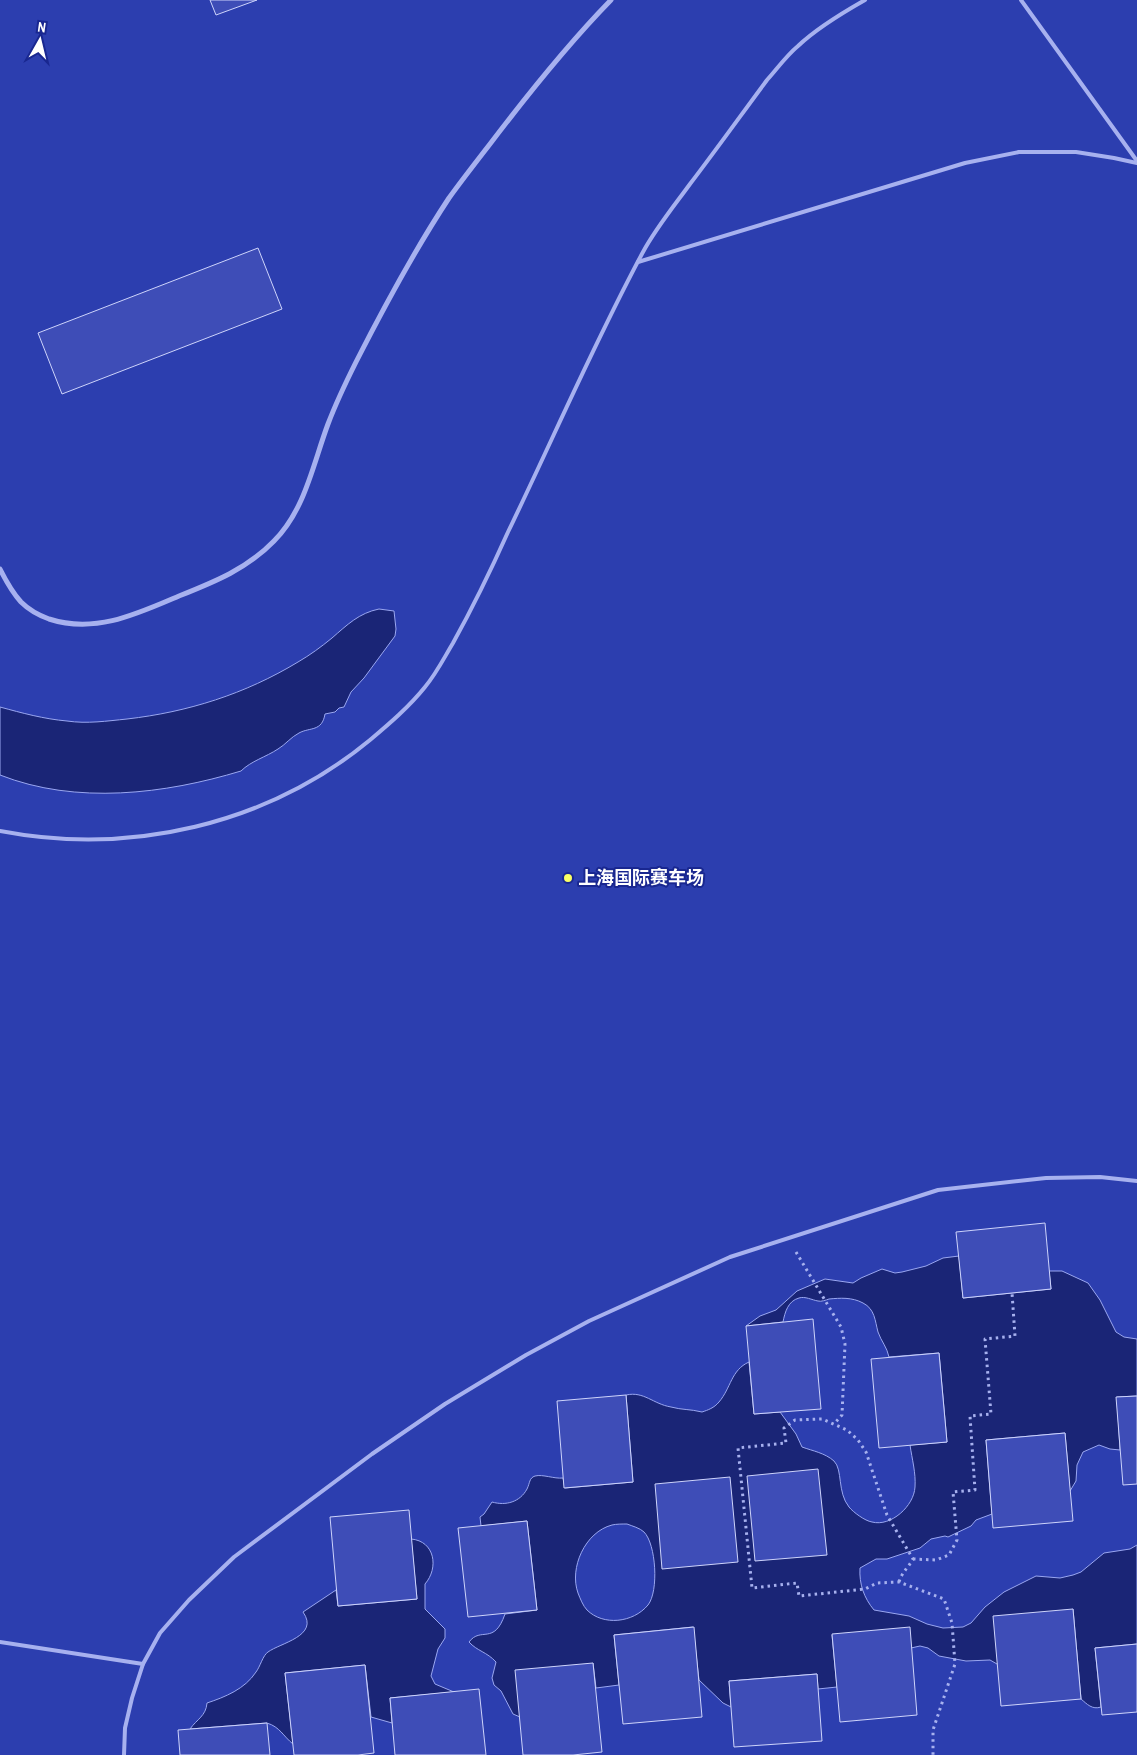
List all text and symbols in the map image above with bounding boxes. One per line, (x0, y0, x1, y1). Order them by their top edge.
north arrow (15, 15, 65, 65)
text: N (36, 18, 47, 37)
place label: 上海国际赛车场 (578, 865, 704, 890)
marker: 上海国际赛车场 (562, 872, 574, 884)

